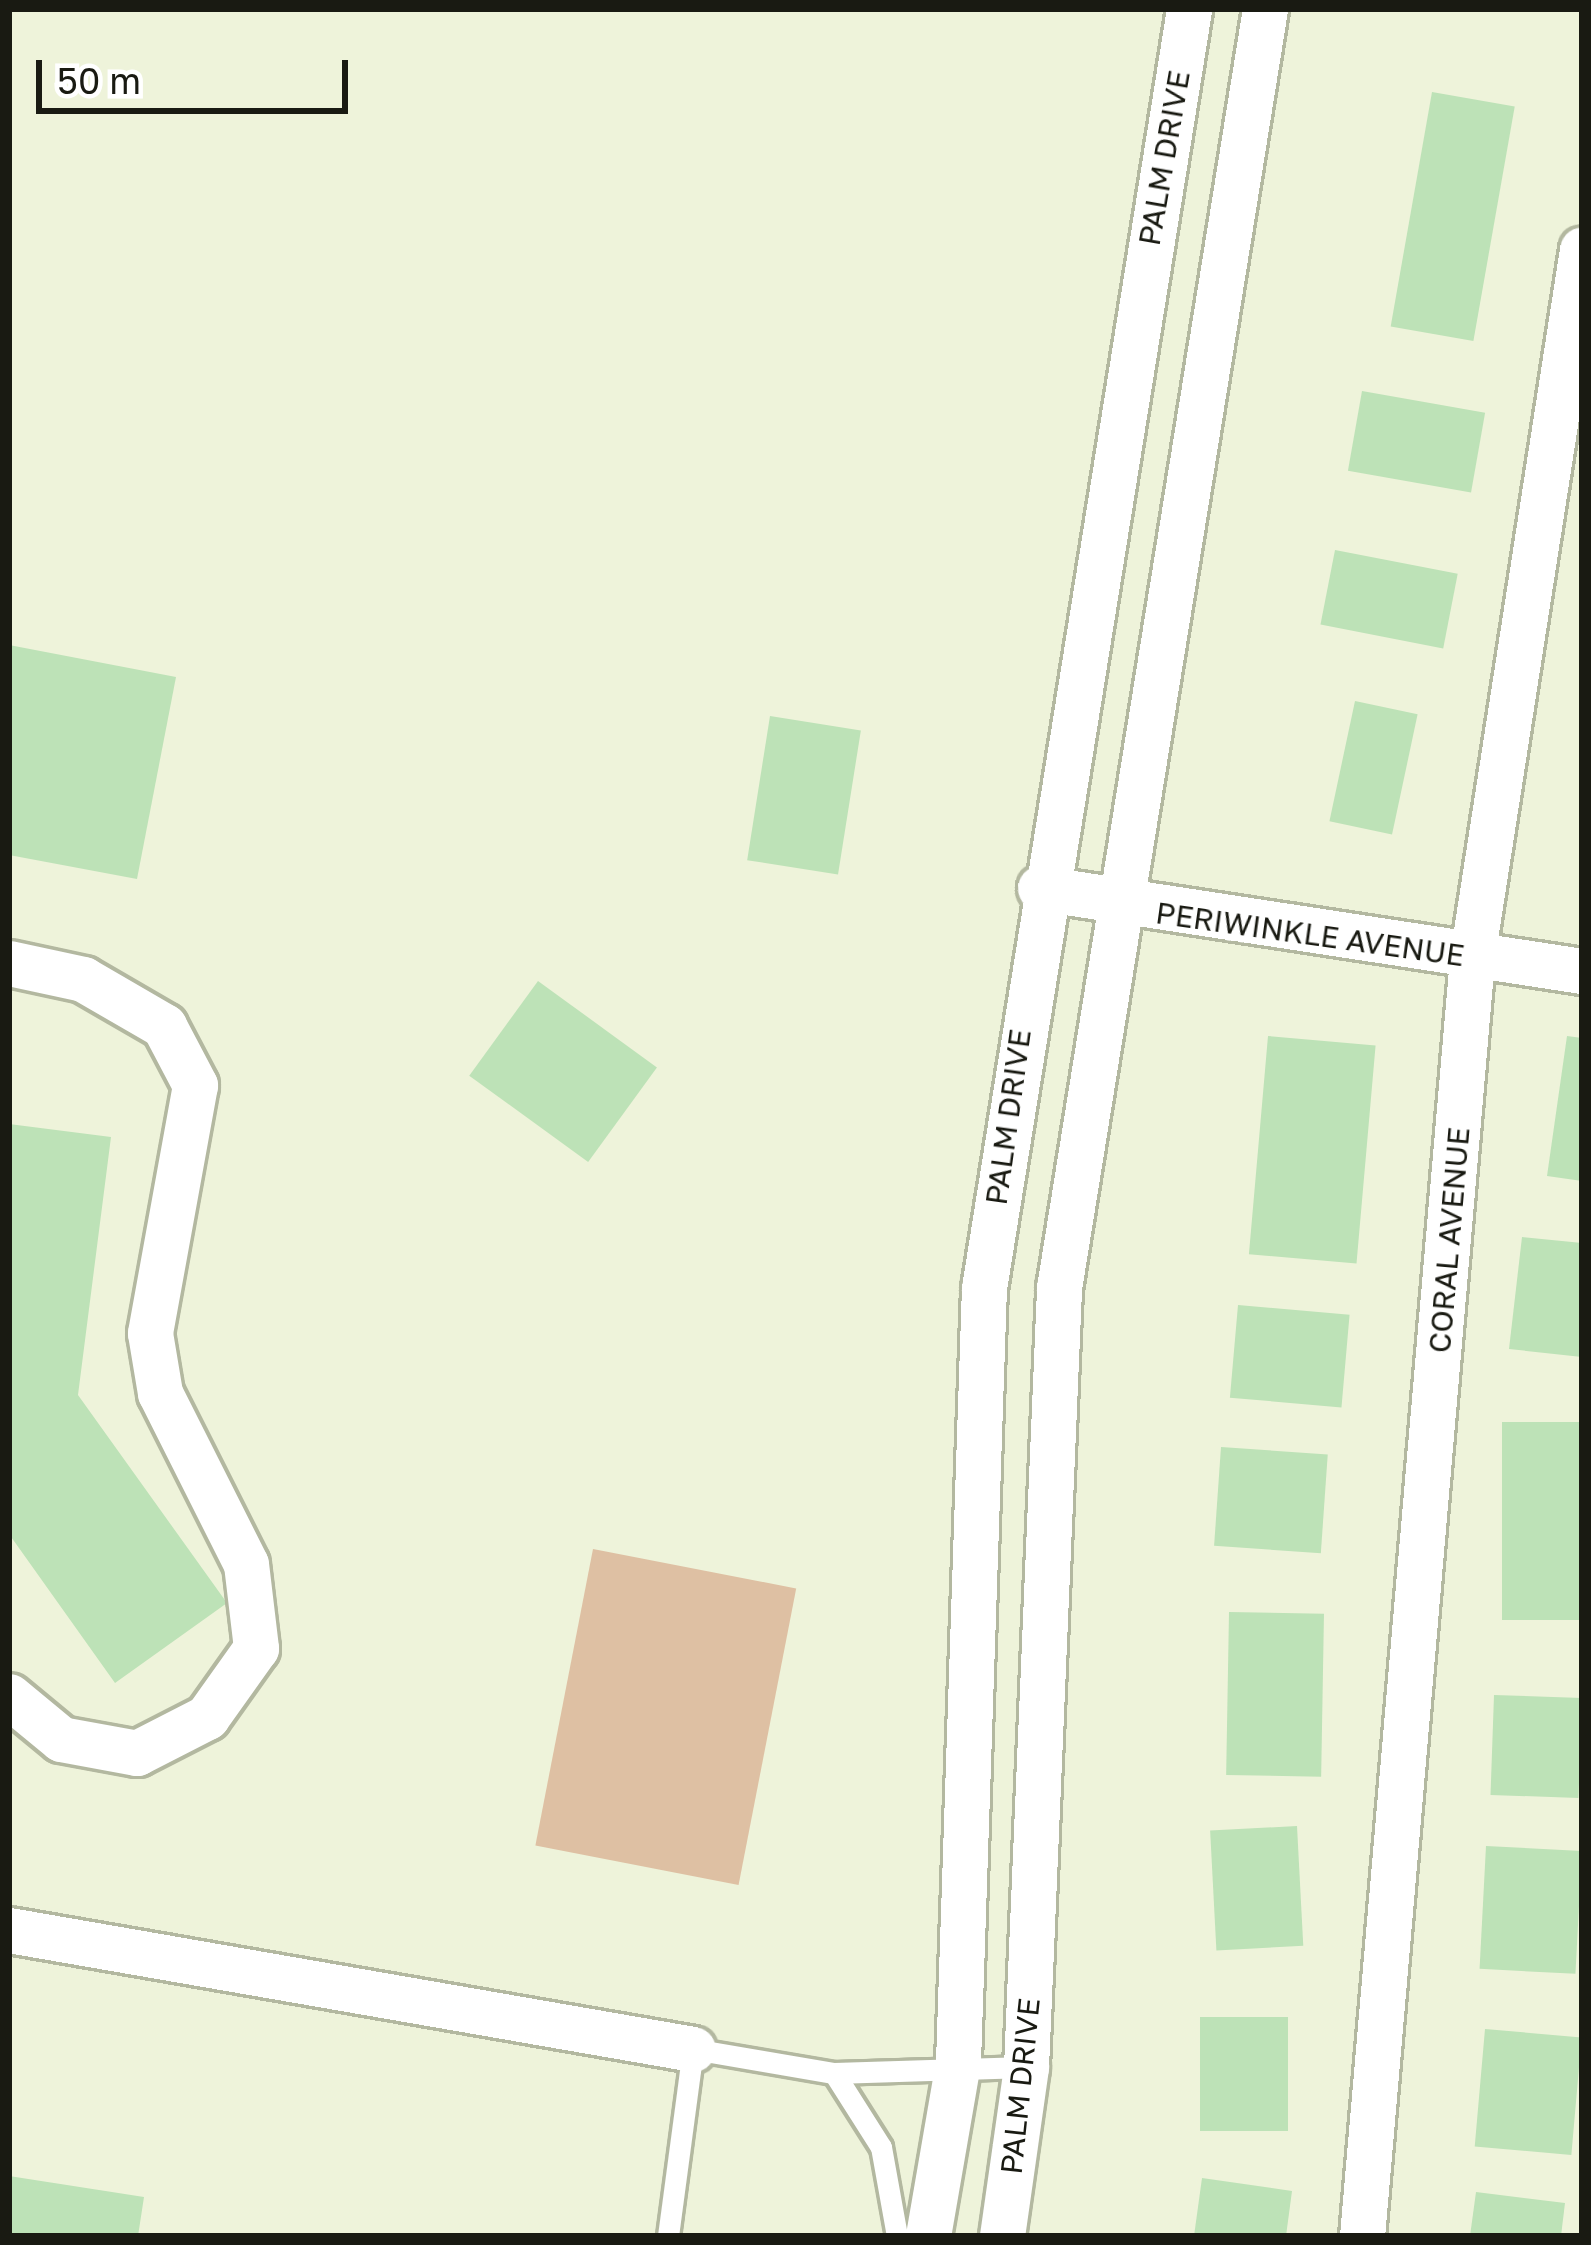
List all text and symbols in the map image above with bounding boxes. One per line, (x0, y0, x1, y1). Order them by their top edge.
scale bar (42, 36, 354, 110)
text: 50 m (57, 59, 141, 102)
street label: PALM DRIVE (1131, 68, 1197, 248)
street label: PERIWINKLE AVENUE (1153, 895, 1467, 973)
street label: PALM DRIVE (978, 1027, 1038, 1207)
street label: CORAL AVENUE (1421, 1126, 1477, 1354)
street label: PALM DRIVE (993, 1996, 1047, 2176)

